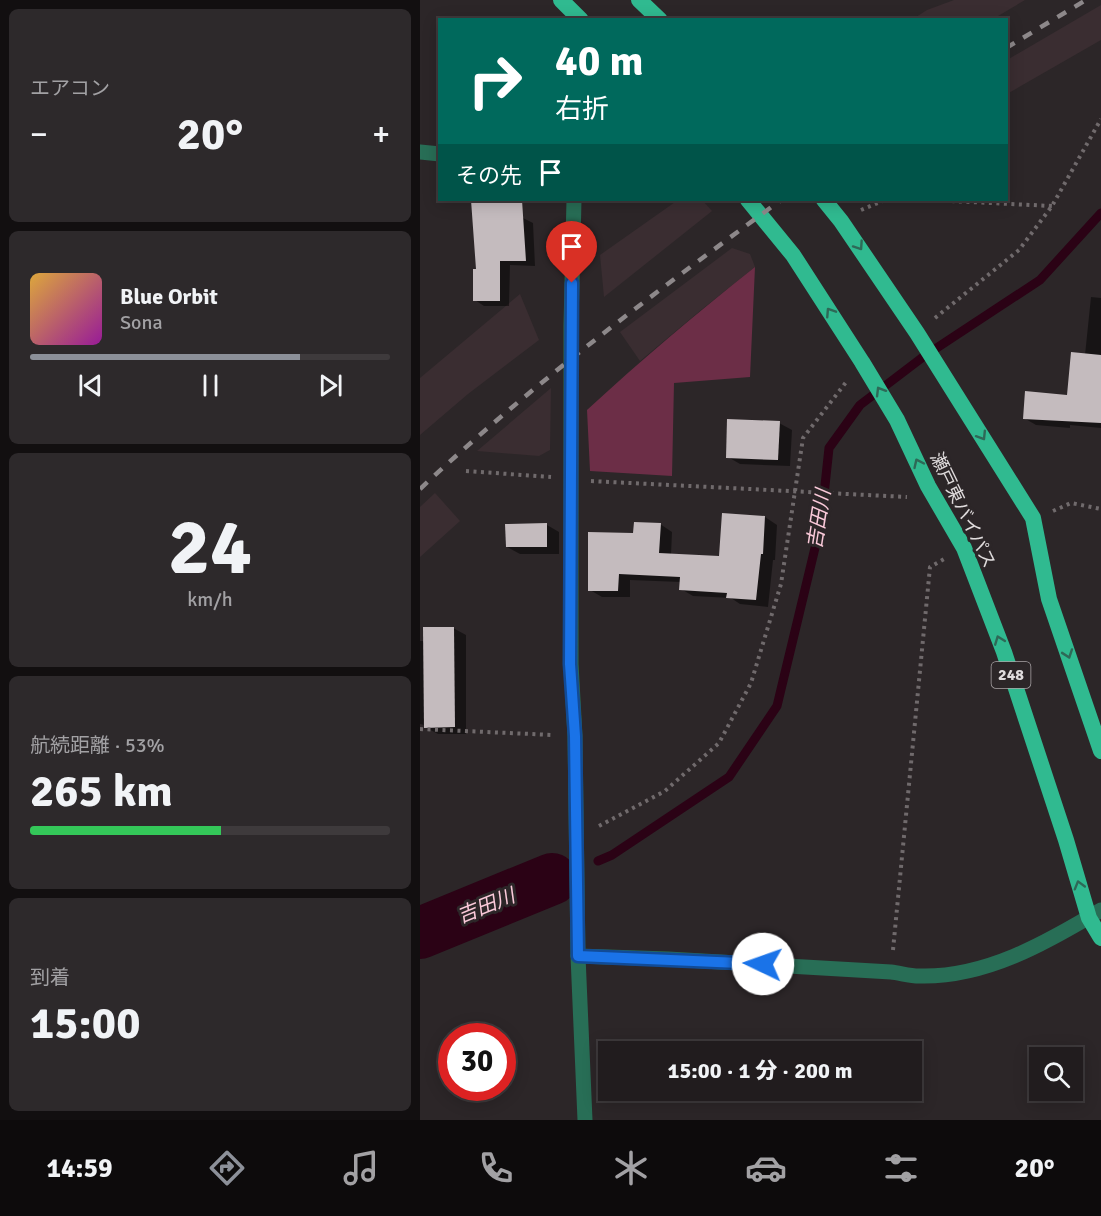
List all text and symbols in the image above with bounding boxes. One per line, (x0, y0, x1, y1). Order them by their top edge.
text: 40 m (555, 36, 644, 87)
icon: right (456, 42, 534, 120)
text: エアコン (30, 76, 110, 101)
text: 右折 (555, 93, 609, 126)
text: 20° (177, 107, 243, 162)
text: − (30, 114, 48, 155)
text: + (372, 114, 390, 155)
icon: arrive (534, 156, 567, 189)
text: その先 (456, 162, 522, 189)
pin (546, 221, 597, 283)
icon: arrive (555, 230, 588, 263)
one-way arrow (852, 240, 863, 251)
text: Blue Orbit (120, 283, 218, 310)
one-way arrow (827, 308, 838, 319)
text: Sona (120, 310, 163, 335)
icon: previous (74, 369, 107, 402)
icon: pause (194, 369, 227, 402)
icon: next (314, 369, 347, 402)
one-way arrow (875, 387, 887, 397)
one-way arrow (975, 430, 987, 440)
street label: 瀬戸東バイパス (926, 449, 1000, 571)
one-way arrow (913, 458, 925, 469)
water label: 吉田川 (802, 485, 836, 551)
text: 24 (168, 500, 252, 596)
text: km/h (187, 587, 233, 612)
one-way arrow (994, 635, 1006, 646)
one-way arrow (1060, 648, 1073, 659)
road number: 248 (992, 662, 1030, 688)
text: 航続距離 · 53% (30, 733, 165, 758)
text: 265 km (30, 764, 173, 819)
one-way arrow (1074, 880, 1086, 891)
water label: 吉田川 (454, 882, 520, 929)
position arrow (731, 932, 795, 996)
text: 到着 (30, 965, 70, 990)
text: 15:00 (30, 996, 140, 1051)
speed limit sign: 30 (438, 1023, 516, 1101)
map controls (1029, 1047, 1083, 1101)
button: search (1029, 1047, 1083, 1101)
text: 15:00 · 1 分 · 200 m (668, 1057, 852, 1084)
icon: directions (206, 1147, 248, 1189)
icon: music (340, 1147, 382, 1189)
icon: phone (475, 1147, 517, 1189)
icon: climate (610, 1147, 652, 1189)
icon: car (745, 1147, 787, 1189)
icon: filters (880, 1147, 922, 1189)
text: 14:59 (46, 1152, 113, 1185)
text: 20° (1015, 1152, 1055, 1185)

